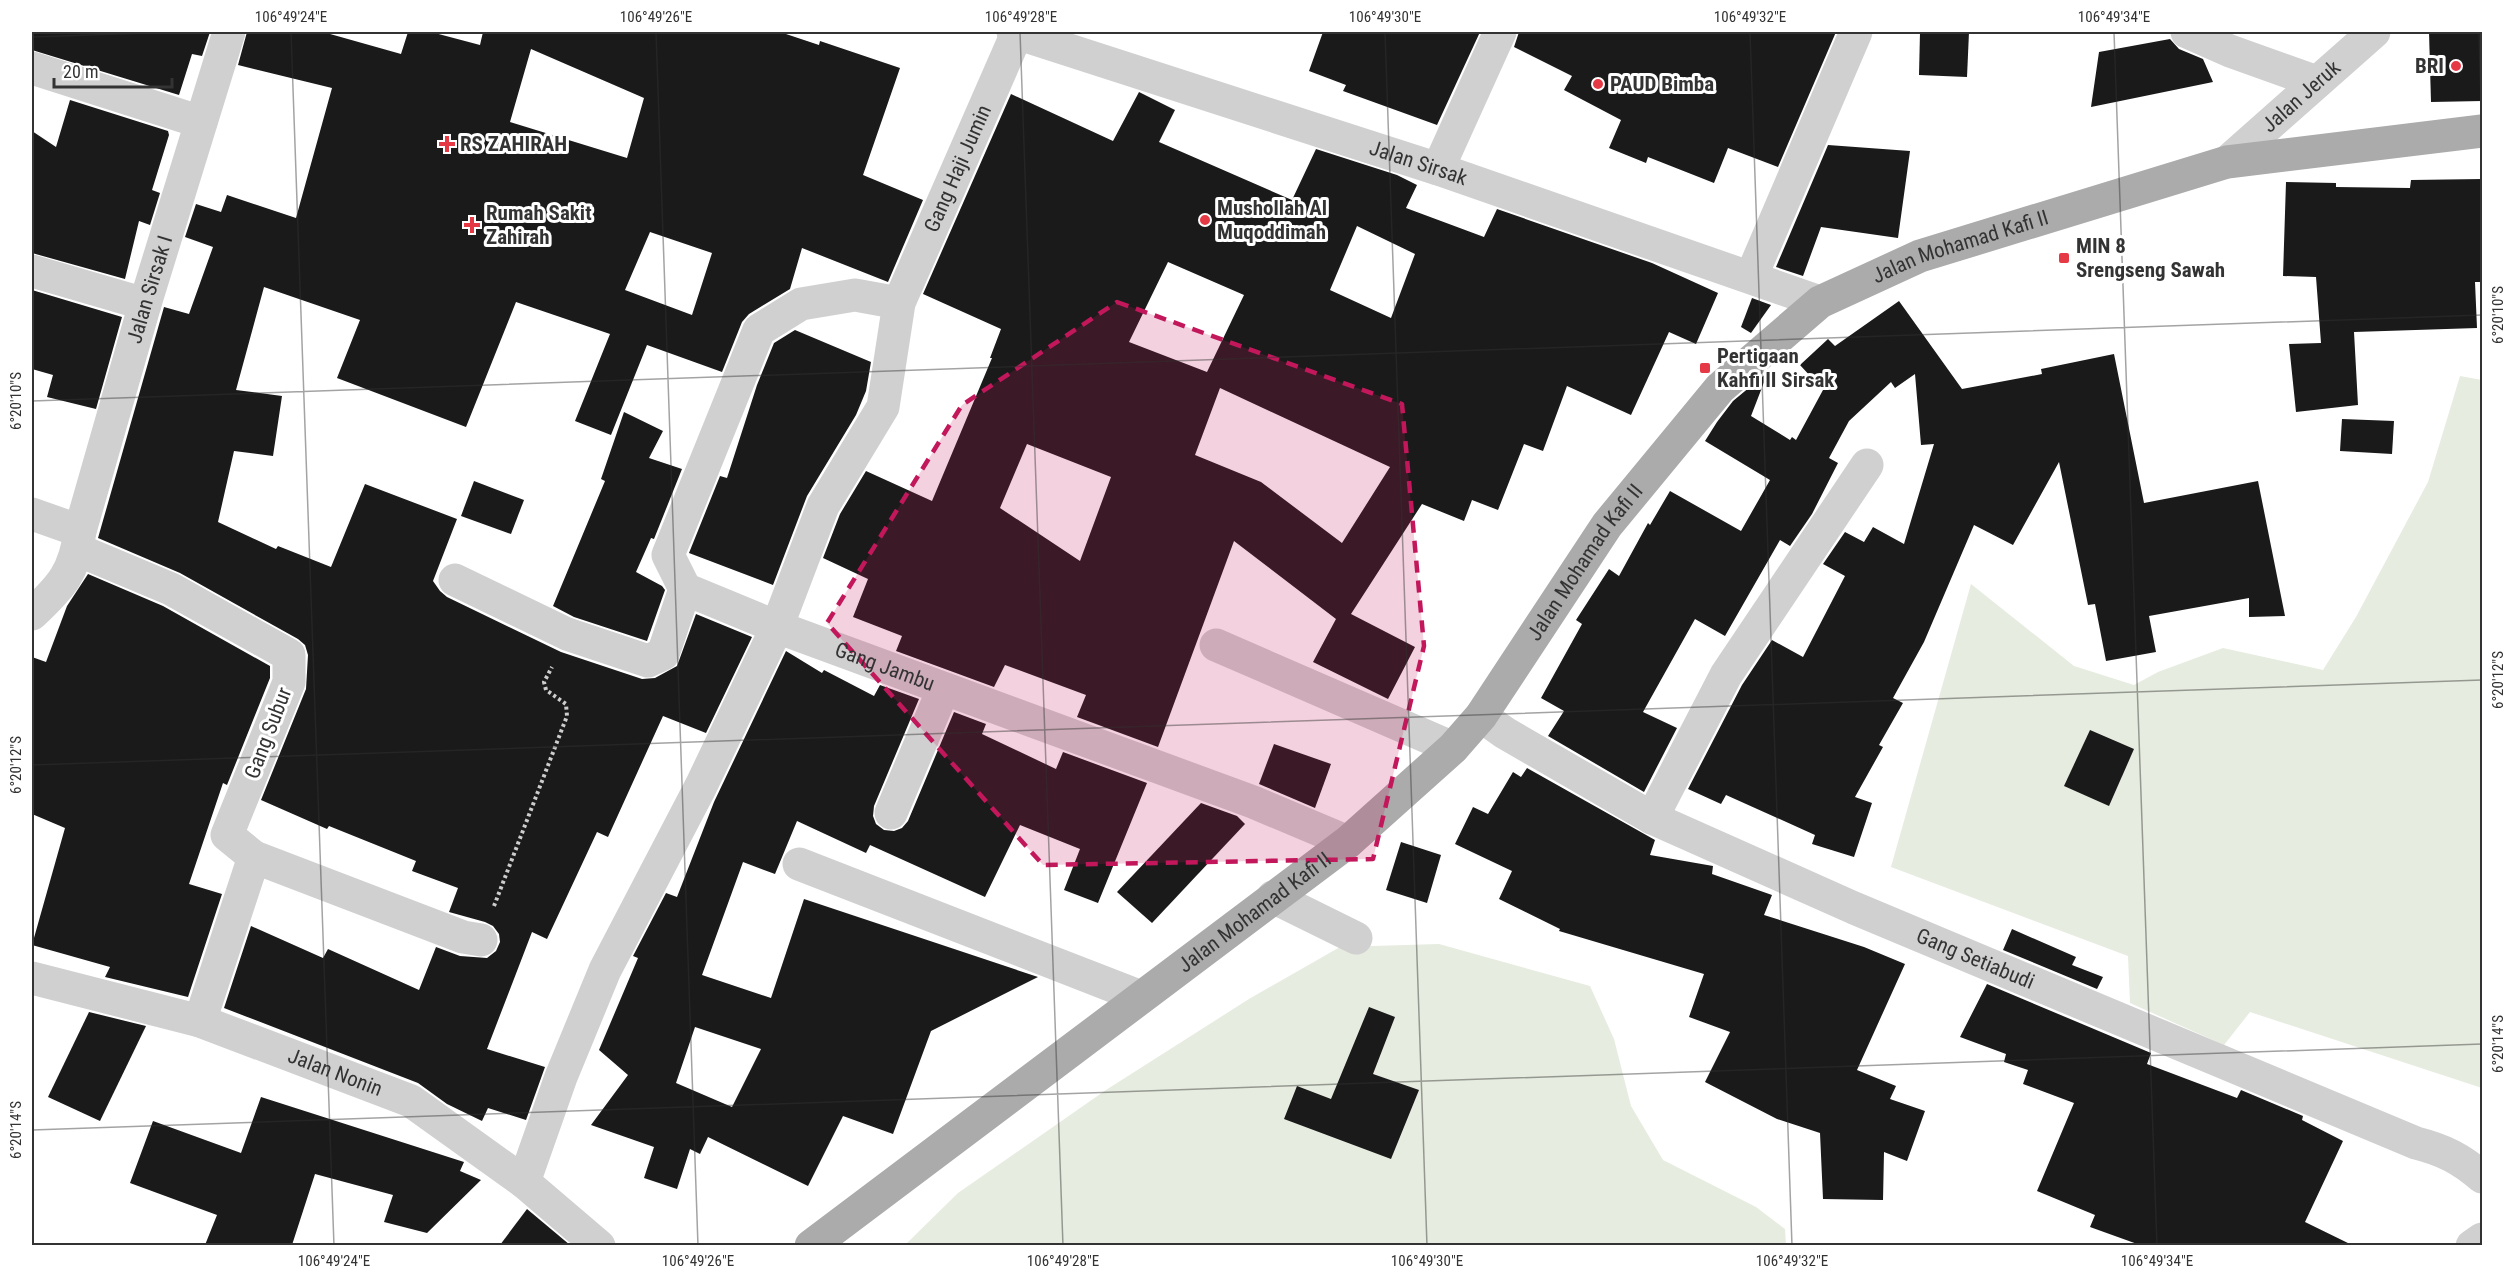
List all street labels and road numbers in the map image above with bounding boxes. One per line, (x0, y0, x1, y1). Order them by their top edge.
street label: Jalan Jeruk (2257, 55, 2346, 137)
street label: Gang Haji Jumin (919, 101, 996, 236)
street label: Jalan Sirsak (1367, 136, 1471, 190)
street label: Jalan Mohamad Kafi II (1868, 205, 2051, 288)
street label: Jalan Sirsak I (122, 233, 177, 346)
street label: Jalan Mohamad Kafi II (1522, 479, 1648, 645)
street label: Gang Jambu (832, 637, 938, 696)
street label: Gang Subur (240, 684, 296, 782)
street label: Jalan Mohamad Kafi II (1173, 847, 1336, 978)
street label: Gang Setiabudi (1913, 924, 2038, 994)
street label: Jalan Nonin (285, 1044, 386, 1101)

